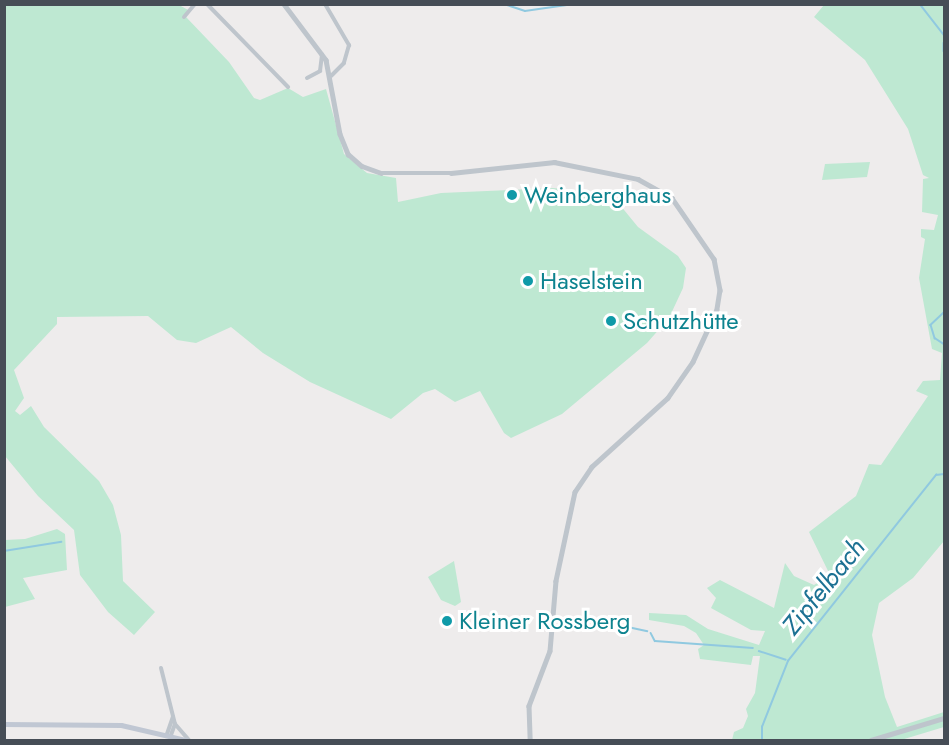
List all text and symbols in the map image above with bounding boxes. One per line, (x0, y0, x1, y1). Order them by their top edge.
place label: Weinberghaus (524, 181, 671, 209)
marker: Weinberghaus (505, 188, 519, 202)
place label: Haselstein (540, 267, 643, 295)
marker: Haselstein (521, 274, 535, 288)
place label: Schutzhütte (623, 307, 739, 335)
marker: Schutzhütte (604, 314, 618, 328)
water label: Zipfelbach (776, 533, 872, 641)
place label: Kleiner Rossberg (459, 607, 631, 635)
marker: Kleiner Rossberg (440, 614, 454, 628)

